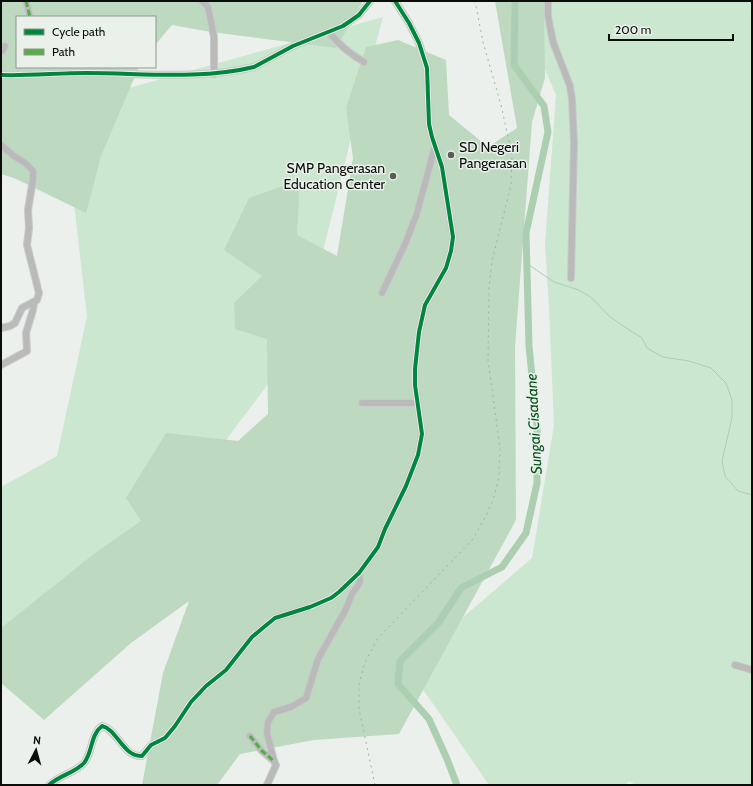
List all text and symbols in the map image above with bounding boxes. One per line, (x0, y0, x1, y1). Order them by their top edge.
legend (16, 16, 156, 68)
scale bar (609, 16, 733, 42)
text: 200 m (615, 22, 651, 37)
text: Cycle path (52, 24, 105, 39)
text: Path (52, 44, 75, 59)
place label: SD Negeri Pangerasan (459, 138, 527, 172)
marker: SD Negeri Pangerasan (446, 150, 456, 160)
place label: SMP Pangerasan Education Center (284, 159, 386, 193)
marker: SMP Pangerasan Education Center (388, 171, 398, 181)
water label: Sungai Cisadane (522, 373, 546, 475)
north arrow (16, 730, 56, 770)
text: N (32, 733, 42, 747)

